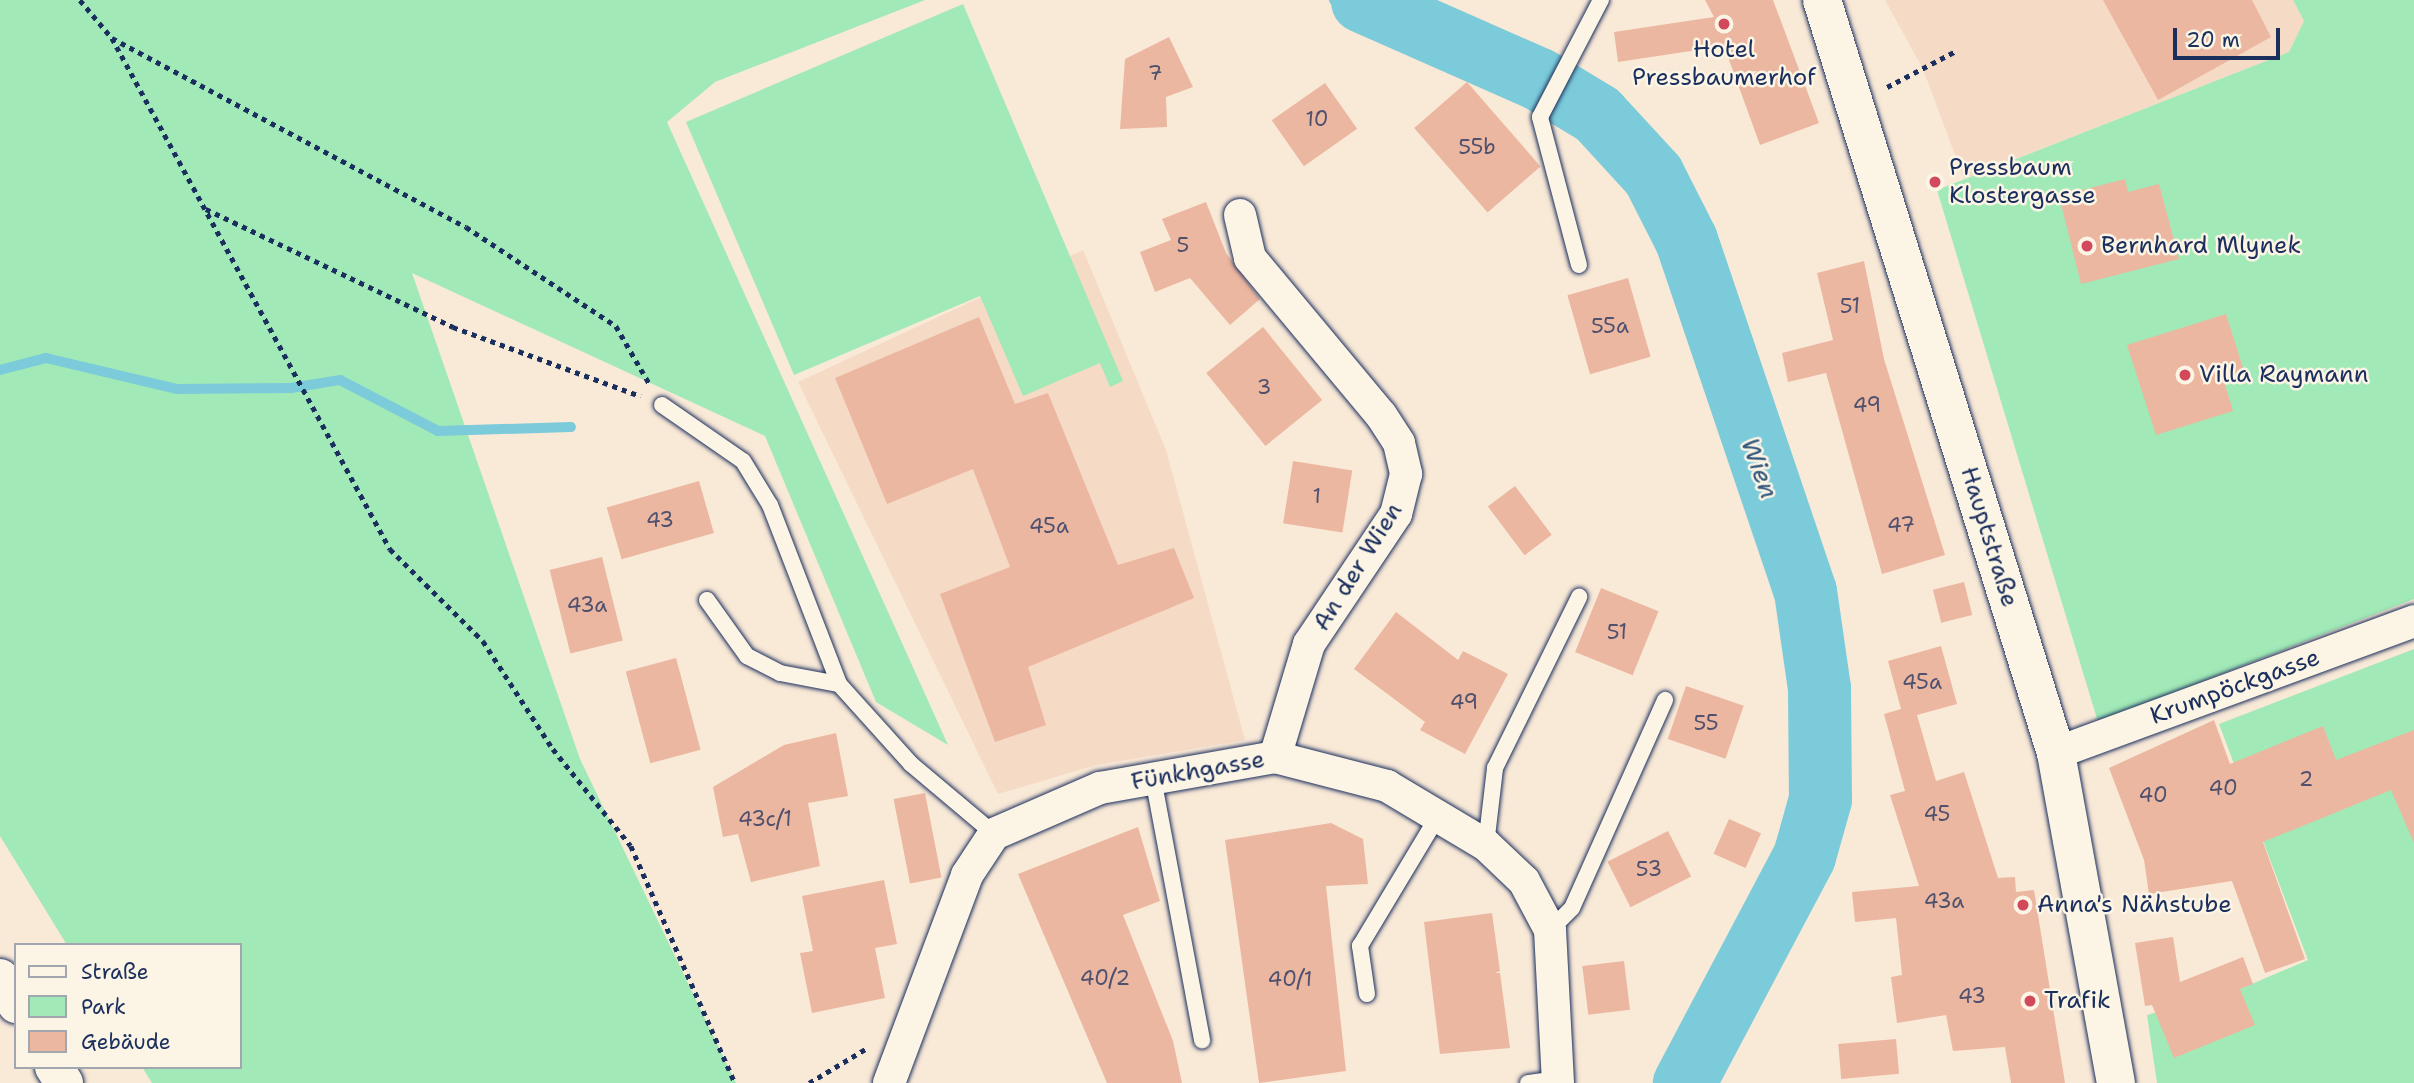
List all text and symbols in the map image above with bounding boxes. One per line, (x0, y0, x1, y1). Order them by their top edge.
scale bar (2176, 14, 2283, 58)
marker: Hotel Pressbaumerhof (1716, 16, 1732, 32)
text: 20 m (2186, 26, 2240, 54)
place label: Hotel Pressbaumerhof (1632, 36, 1816, 92)
house number: 7 (1148, 60, 1162, 86)
house number: 10 (1306, 106, 1328, 132)
house number: 55b (1458, 134, 1496, 160)
place label: Pressbaum Klostergasse (1949, 154, 2096, 210)
marker: Pressbaum Klostergasse (1927, 174, 1943, 190)
house number: 5 (1177, 232, 1189, 258)
place label: Bernhard Mlynek (2101, 232, 2301, 260)
marker: Bernhard Mlynek (2079, 238, 2095, 254)
house number: 51 (1840, 293, 1860, 319)
house number: 55a (1591, 313, 1629, 339)
place label: Villa Raymann (2199, 361, 2368, 389)
marker: Villa Raymann (2177, 367, 2193, 383)
house number: 3 (1257, 374, 1271, 400)
house number: 49 (1853, 392, 1881, 418)
water label: Wien (1735, 433, 1785, 503)
street label: Hauptstraße (1954, 463, 2024, 611)
house number: 1 (1313, 483, 1321, 509)
street label: An der Wien (1307, 498, 1409, 636)
house number: 43 (646, 507, 674, 533)
house number: 47 (1887, 512, 1915, 538)
house number: 45a (1029, 513, 1069, 539)
house number: 43a (567, 592, 607, 618)
house number: 51 (1607, 619, 1627, 645)
street label: Krumpöckgasse (2146, 643, 2324, 731)
house number: 45a (1902, 669, 1942, 695)
house number: 49 (1450, 689, 1478, 715)
house number: 55 (1693, 710, 1719, 736)
street label: Fünkhgasse (1129, 745, 1267, 797)
house number: 2 (2299, 766, 2313, 792)
house number: 40 (2208, 775, 2238, 801)
house number: 40 (2138, 782, 2168, 808)
house number: 45 (1924, 801, 1950, 827)
house number: 43c/1 (738, 806, 792, 832)
house number: 53 (1636, 856, 1662, 882)
house number: 43a (1924, 888, 1964, 914)
place label: Anna's Nähstube (2037, 891, 2232, 919)
marker: Anna's Nähstube (2015, 897, 2031, 913)
legend (14, 943, 242, 1069)
text: Straße (81, 958, 149, 986)
house number: 40/2 (1080, 965, 1130, 991)
house number: 40/1 (1268, 966, 1312, 992)
house number: 43 (1958, 983, 1986, 1009)
place label: Trafik (2044, 987, 2111, 1015)
text: Park (81, 993, 126, 1021)
marker: Trafik (2022, 993, 2038, 1009)
text: Gebäude (81, 1028, 171, 1056)

